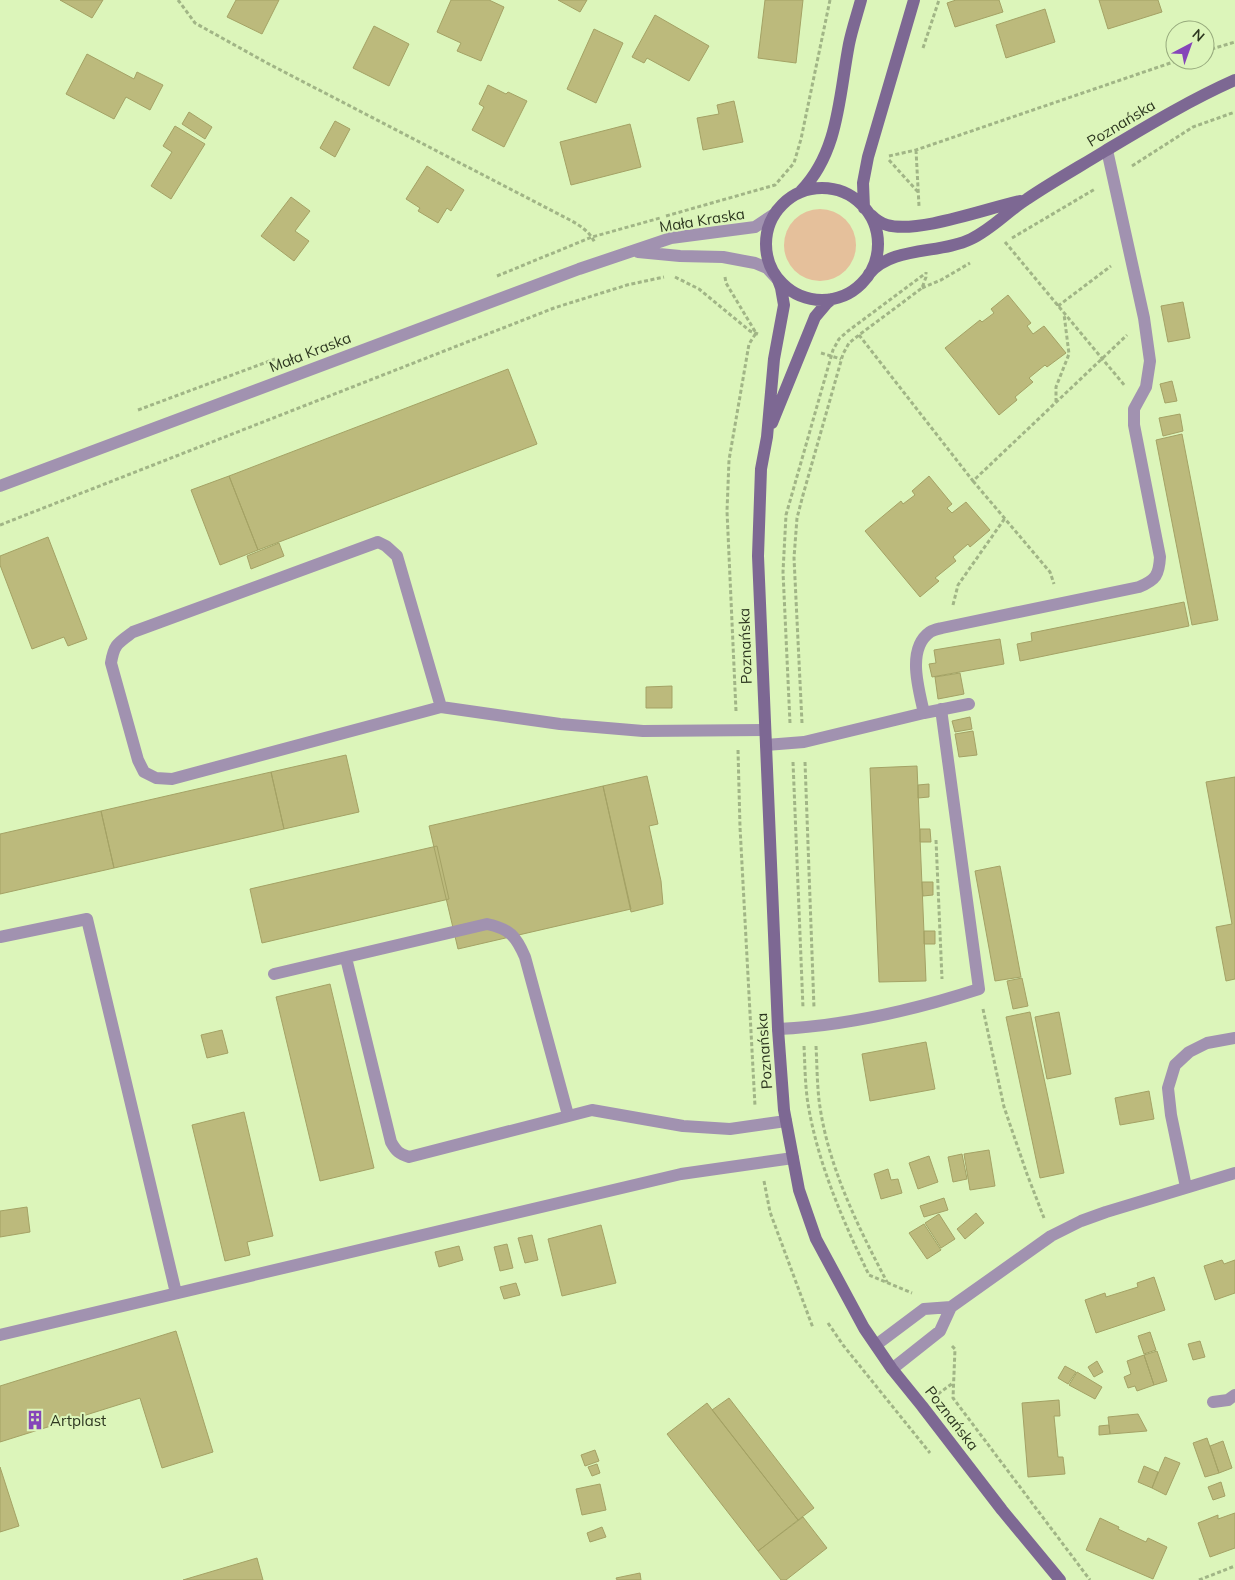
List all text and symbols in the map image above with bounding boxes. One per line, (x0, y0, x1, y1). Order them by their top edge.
north arrow (1165, 20, 1215, 70)
text: N (1189, 25, 1208, 45)
street label: Poznańska (1083, 95, 1159, 151)
street label: Mała Kraska (658, 204, 746, 236)
street label: Mała Kraska (266, 328, 354, 376)
street label: Poznańska (734, 608, 756, 684)
street label: Poznańska (752, 1012, 776, 1090)
street label: Poznańska (921, 1382, 983, 1454)
building icon: Artplast (24, 1409, 46, 1431)
place label: Artplast (50, 1411, 106, 1430)

